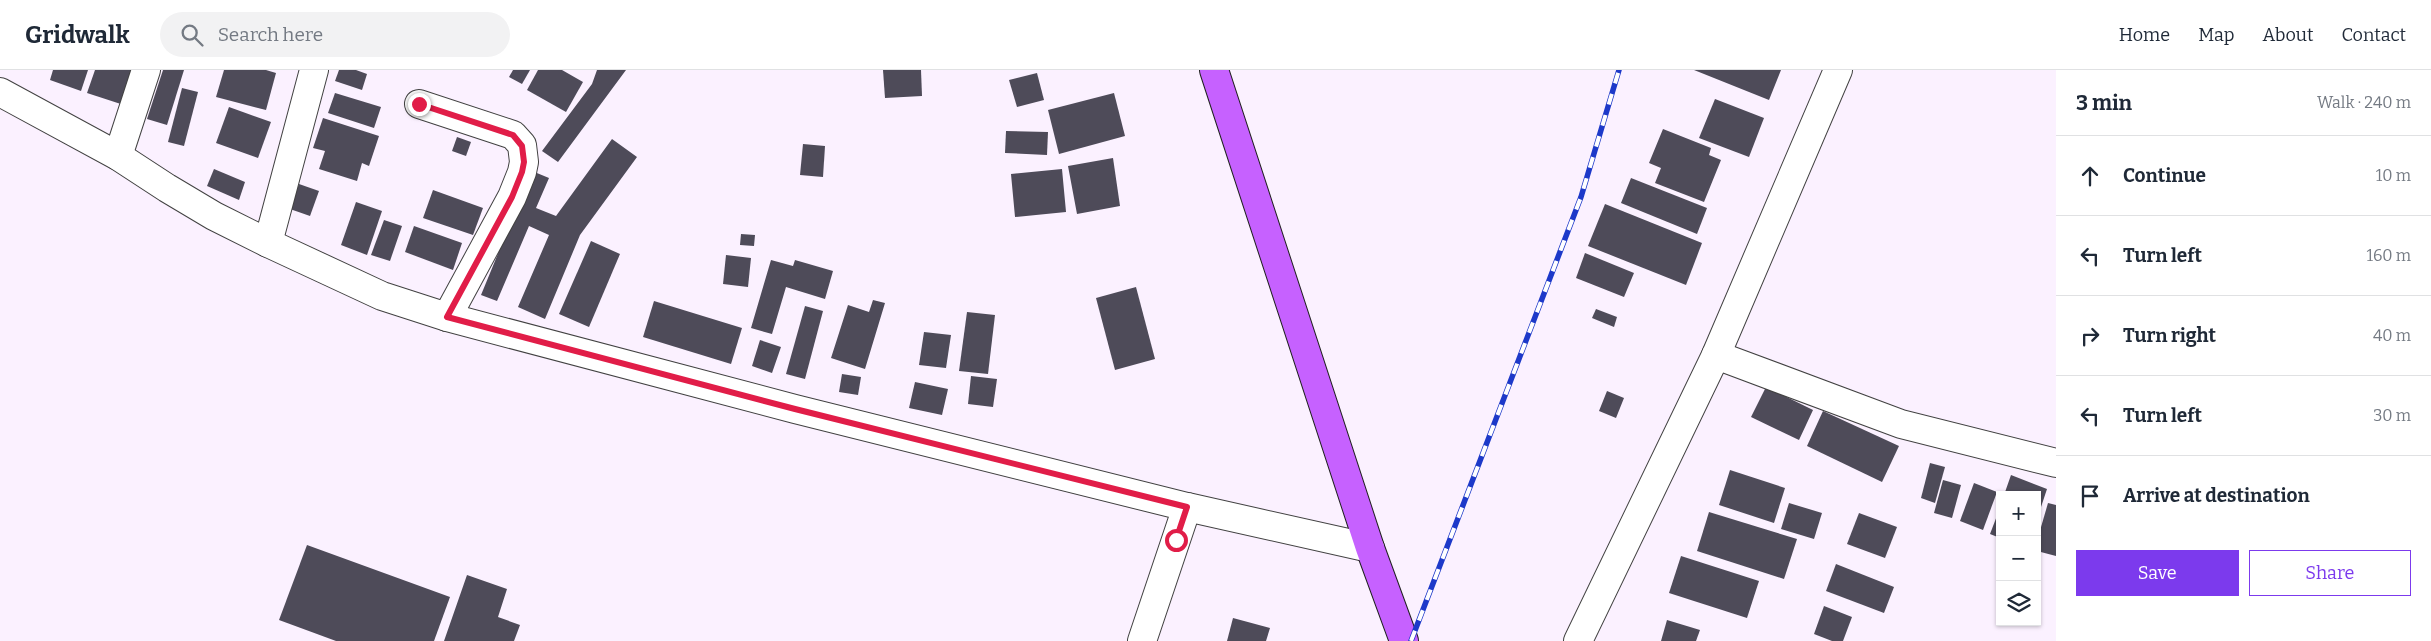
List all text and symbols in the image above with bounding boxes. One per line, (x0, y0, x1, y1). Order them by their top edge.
search box (160, 12, 510, 57)
text: Gridwalk (25, 21, 130, 49)
icon: search (178, 21, 206, 49)
text: Search here (218, 23, 323, 46)
text: Home (2119, 24, 2170, 46)
text: Map (2198, 24, 2234, 46)
text: About (2262, 24, 2313, 46)
text: Contact (2341, 24, 2406, 46)
text: 3 min (2076, 90, 2132, 116)
route end (408, 93, 431, 116)
text: Walk · 240 m (2317, 93, 2411, 112)
icon: ahead (2076, 162, 2104, 190)
text: Continue (2123, 164, 2206, 187)
text: 10 m (2376, 166, 2411, 185)
icon: left (2076, 242, 2104, 270)
text: Turn left (2123, 244, 2202, 267)
text: 160 m (2366, 246, 2411, 265)
icon: right (2076, 322, 2104, 350)
text: Turn right (2123, 324, 2216, 347)
text: 40 m (2373, 326, 2411, 345)
icon: left (2076, 402, 2104, 430)
text: Turn left (2123, 404, 2202, 427)
text: 30 m (2373, 406, 2411, 425)
icon: arrive (2076, 482, 2104, 510)
text: Arrive at destination (2123, 484, 2310, 507)
map controls (1996, 491, 2041, 626)
button: + (1996, 491, 2041, 536)
route start (1165, 529, 1188, 552)
button: − (1996, 536, 2041, 581)
button: Save (2076, 550, 2239, 596)
button: Share (2249, 550, 2411, 596)
button: layers (1996, 581, 2041, 626)

